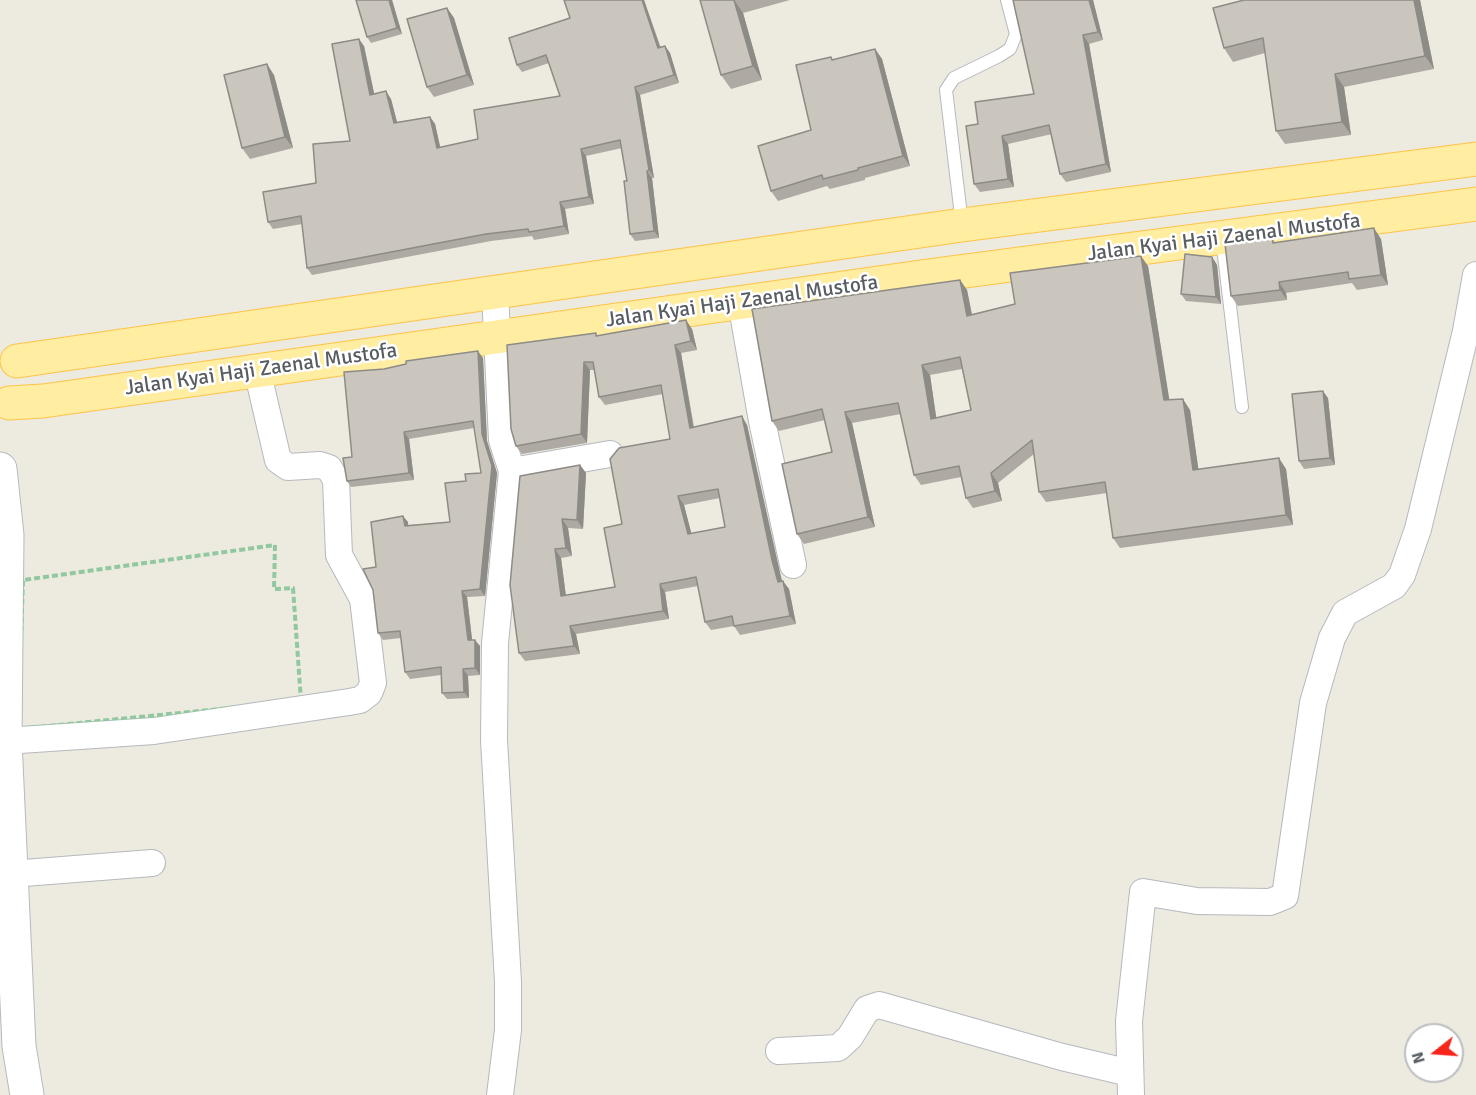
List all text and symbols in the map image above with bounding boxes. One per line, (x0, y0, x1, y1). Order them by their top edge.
street label: Jalan Kyai Haji Zaenal Mustofa (1086, 209, 1362, 267)
street label: Jalan Kyai Haji Zaenal Mustofa (604, 270, 880, 334)
street label: Jalan Kyai Haji Zaenal Mustofa (123, 338, 399, 402)
north arrow (1404, 1023, 1464, 1083)
text: N (1408, 1049, 1430, 1066)

